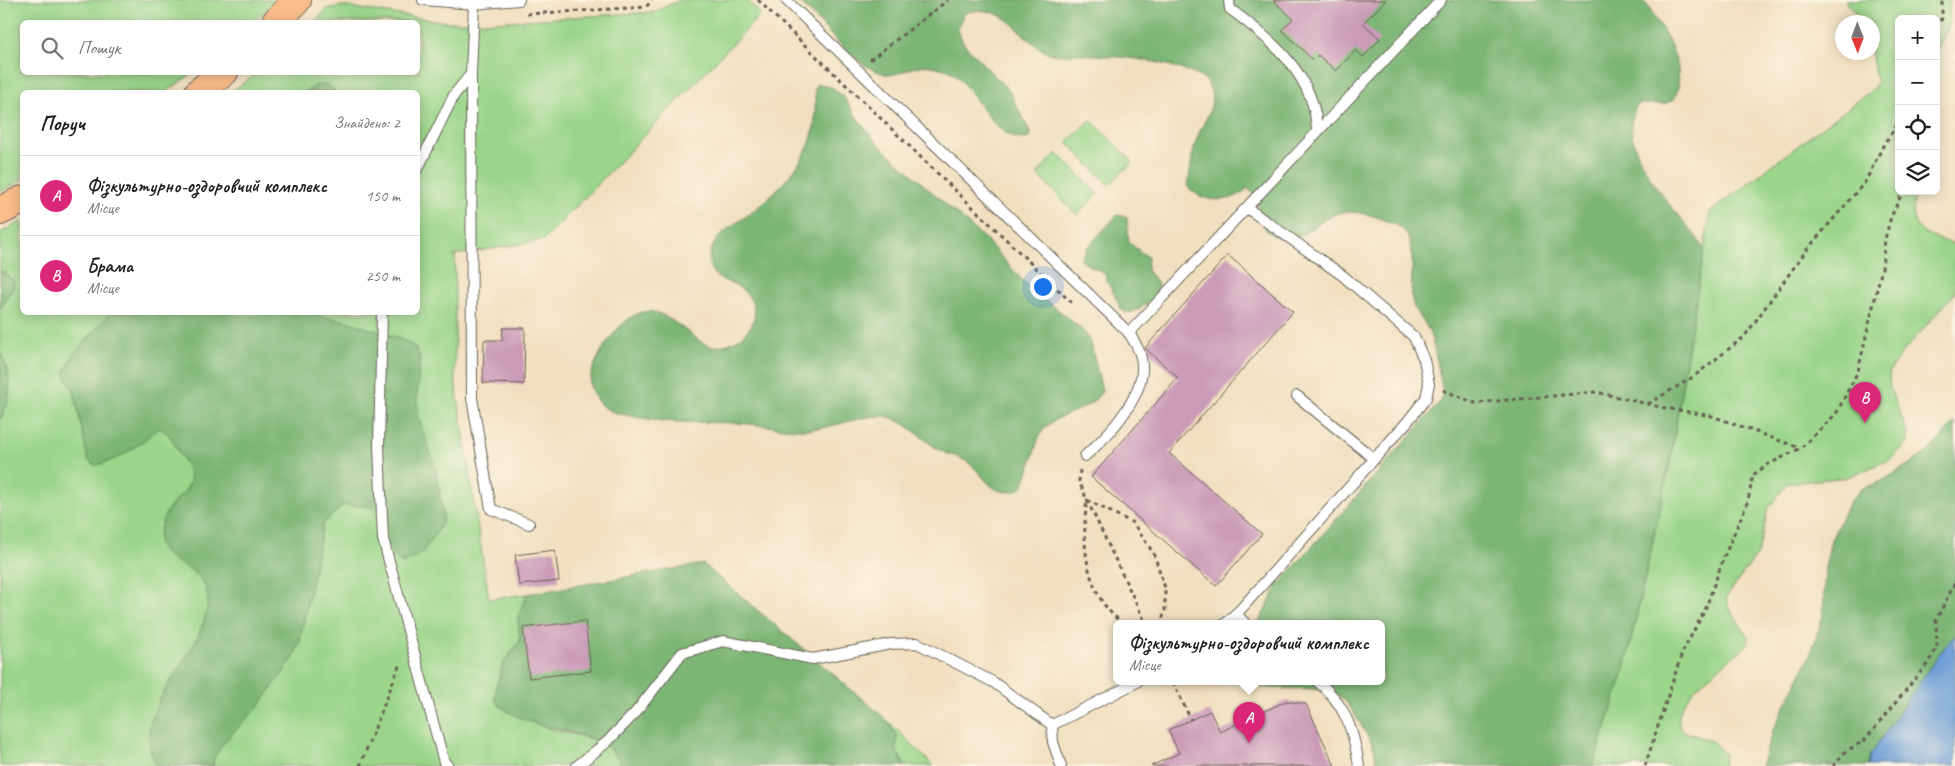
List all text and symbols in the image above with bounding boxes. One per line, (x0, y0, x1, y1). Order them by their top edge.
north arrow (1835, 15, 1880, 60)
map controls (1895, 15, 1940, 195)
button: + (1895, 15, 1940, 60)
search box (20, 20, 420, 75)
icon: search (38, 34, 66, 62)
text: Пошук (78, 36, 120, 60)
button: − (1895, 60, 1940, 105)
button: locate (1895, 105, 1940, 150)
text: Поруч (40, 110, 85, 136)
text: Знайдено: 2 (334, 113, 400, 133)
button: layers (1895, 150, 1940, 195)
text: Фізкультурно-оздоровчий комплекс (87, 174, 327, 198)
text: A (52, 186, 60, 206)
text: 150 m (366, 186, 400, 206)
text: Місце (87, 198, 119, 218)
text: Брама (87, 254, 133, 278)
text: B (52, 266, 60, 286)
text: 250 m (366, 266, 400, 286)
your location (1030, 274, 1056, 300)
text: Місце (87, 278, 119, 298)
pin: B (1849, 382, 1881, 423)
popup (1113, 620, 1385, 685)
text: Фізкультурно-оздоровчий комплекс (1129, 631, 1369, 655)
text: Місце (1129, 655, 1161, 675)
pin: A (1233, 702, 1265, 743)

